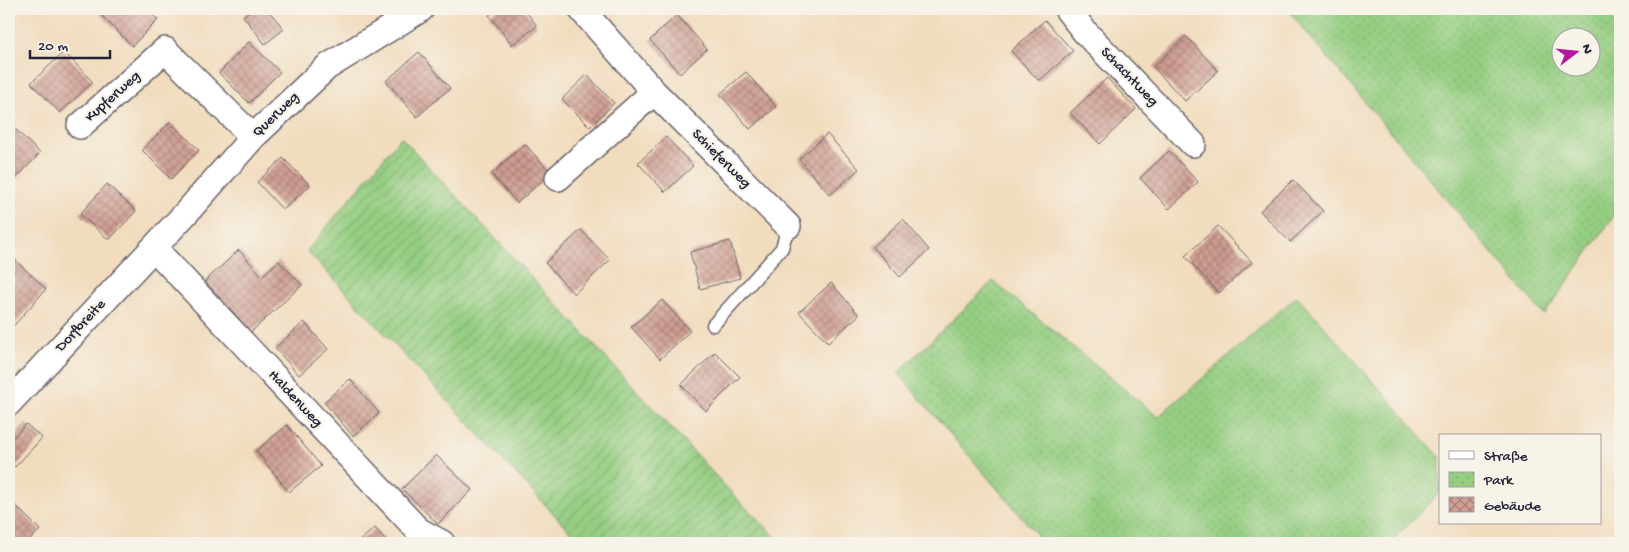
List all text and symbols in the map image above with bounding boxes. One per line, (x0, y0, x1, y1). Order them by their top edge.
scale bar (30, 28, 110, 60)
north arrow (1552, 28, 1602, 78)
text: 20 m (38, 38, 68, 56)
text: N (1577, 42, 1596, 56)
street label: Schachtweg (1096, 44, 1162, 110)
street label: Kupferweg (82, 67, 144, 127)
street label: Querweg (249, 88, 303, 142)
street label: Schieferweg (688, 126, 754, 192)
street label: Dorfbreite (51, 296, 110, 357)
street label: Haldenweg (264, 367, 326, 431)
legend (1439, 434, 1602, 524)
text: Straße (1484, 448, 1528, 466)
text: Park (1483, 472, 1514, 490)
text: Gebäude (1484, 498, 1541, 516)

